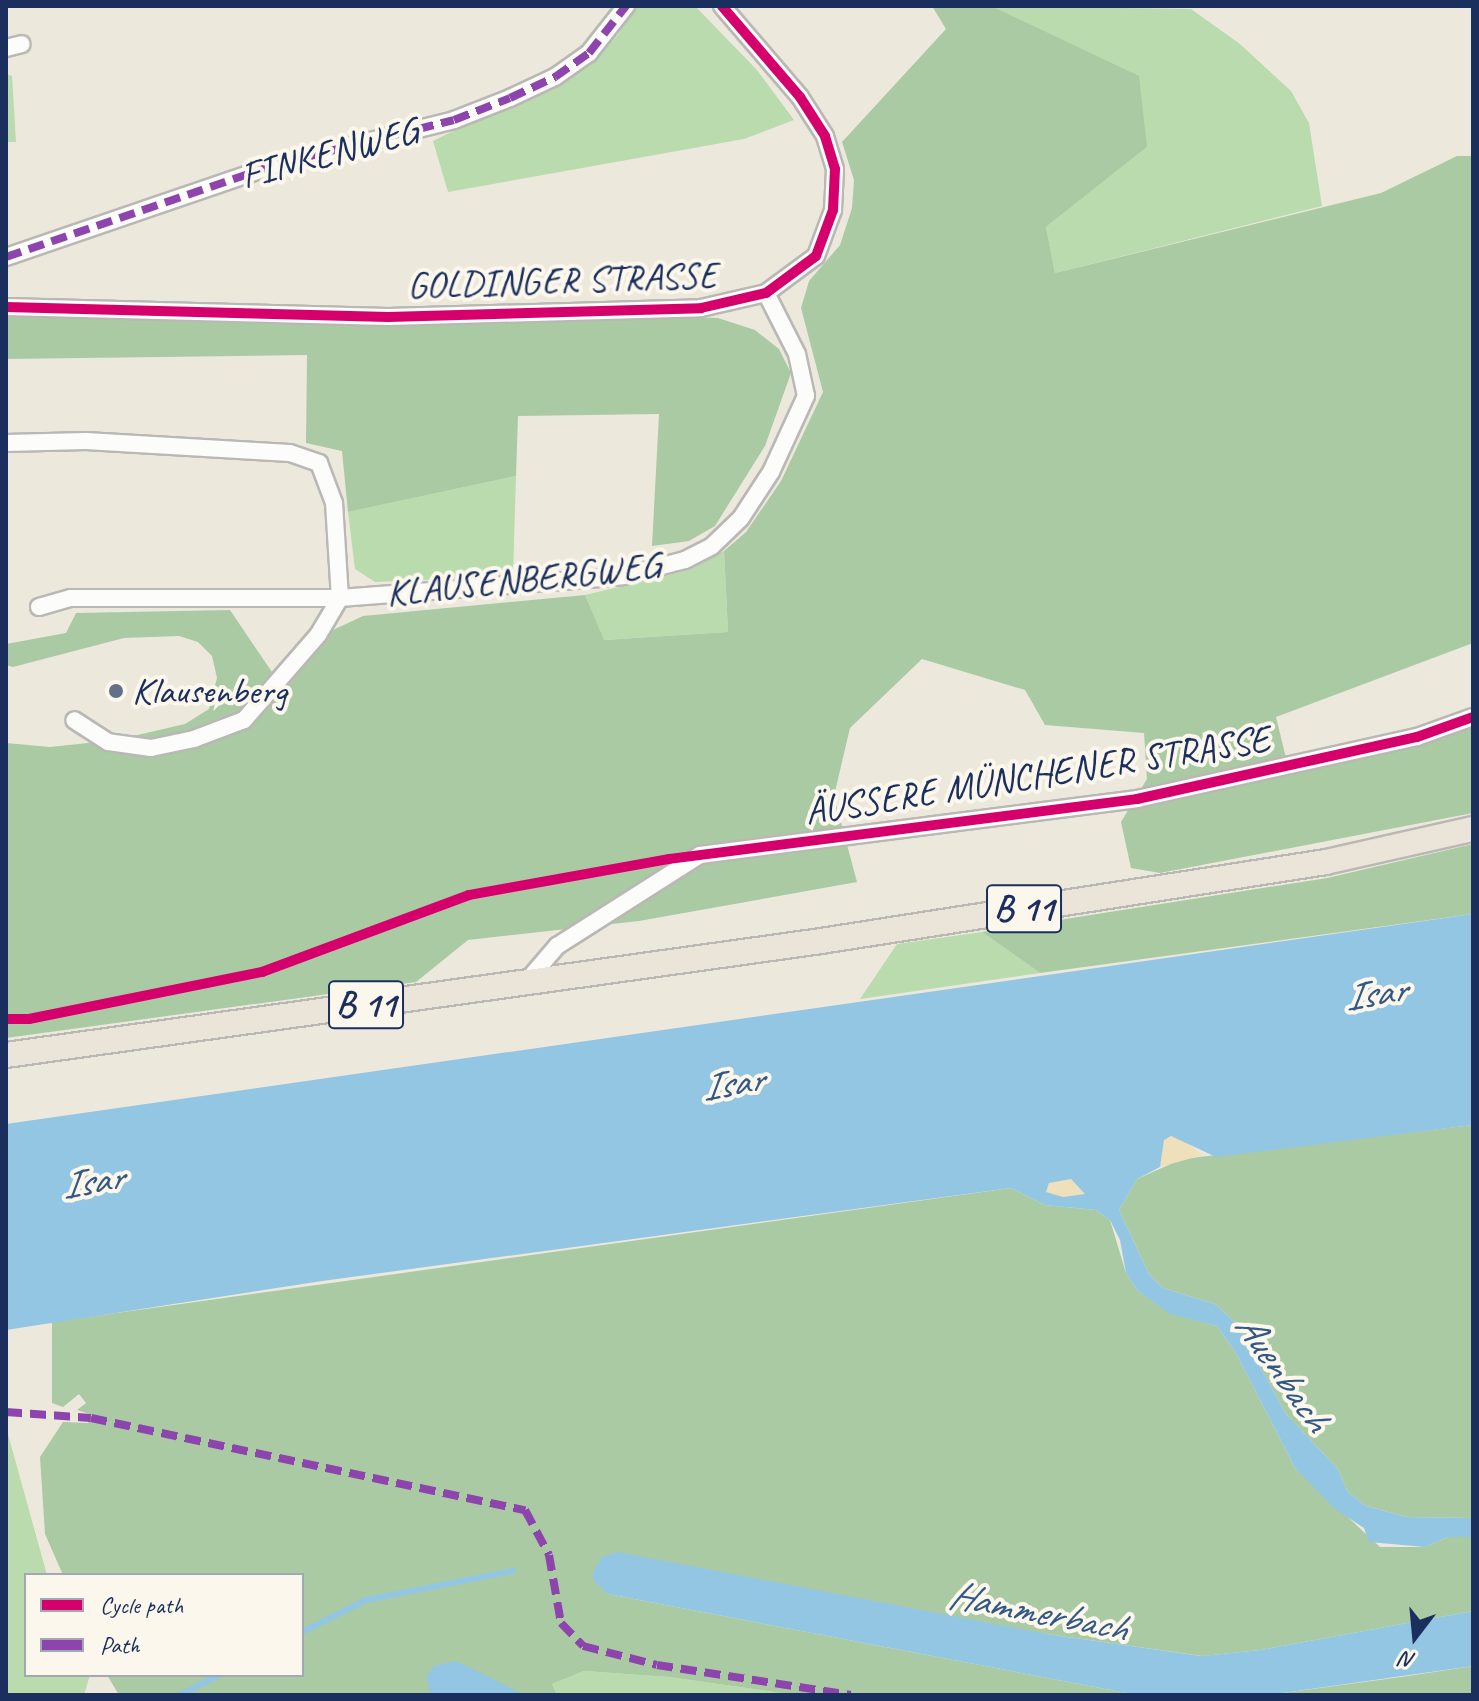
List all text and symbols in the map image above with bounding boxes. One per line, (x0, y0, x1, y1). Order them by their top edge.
street label: FINKENWEG (236, 108, 422, 198)
street label: GOLDINGER STRASSE (406, 252, 718, 308)
street label: KLAUSENBERGWEG (384, 542, 662, 616)
place label: Klausenberg (132, 668, 287, 714)
marker: Klausenberg (107, 682, 125, 700)
street label: ÄUSSERE MÜNCHENER STRASSE (801, 716, 1273, 834)
road number: B 11 (986, 877, 1062, 941)
water label: Isar (1341, 965, 1409, 1021)
road number: B 11 (328, 973, 404, 1037)
water label: Isar (698, 1055, 766, 1111)
water label: Isar (58, 1153, 126, 1209)
water label: Auenbach (1225, 1304, 1341, 1440)
water label: Hammerbach (945, 1570, 1131, 1652)
legend (24, 1573, 304, 1677)
text: Cycle path (100, 1590, 183, 1620)
north arrow (1375, 1597, 1455, 1677)
text: Path (100, 1630, 140, 1660)
text: N (1398, 1645, 1419, 1675)

